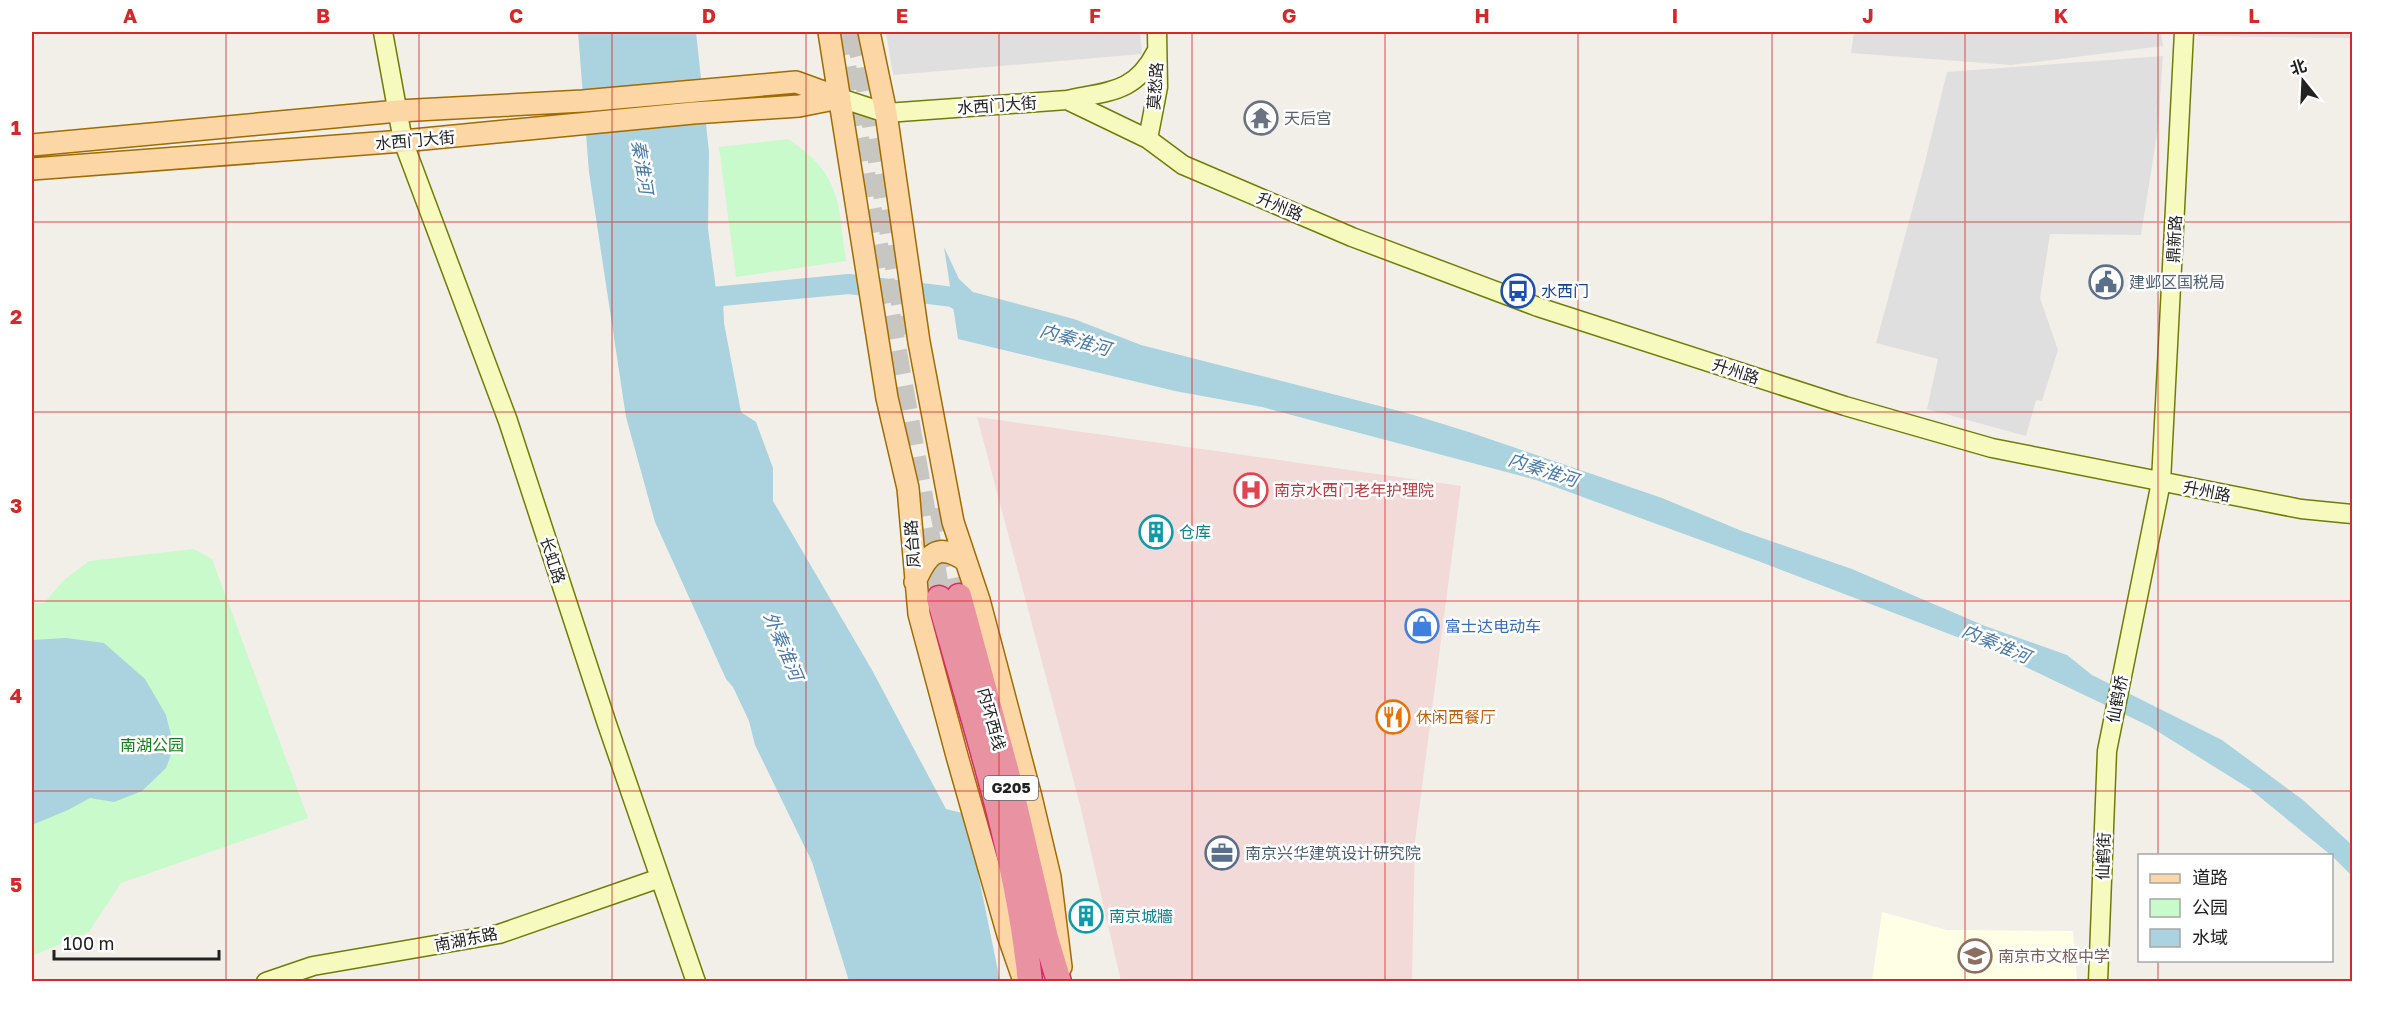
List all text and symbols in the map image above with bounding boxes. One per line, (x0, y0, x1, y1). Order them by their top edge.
text: A (123, 3, 137, 27)
text: B (316, 3, 330, 27)
text: C (509, 3, 523, 27)
text: D (702, 3, 716, 27)
text: E (896, 3, 908, 27)
text: F (1089, 3, 1101, 27)
text: G (1282, 3, 1296, 27)
text: H (1474, 3, 1490, 27)
text: I (1672, 3, 1678, 27)
text: J (1862, 3, 1874, 27)
text: K (2054, 3, 2069, 27)
text: L (2248, 3, 2260, 27)
north arrow (2273, 51, 2333, 111)
text: 北 (2288, 55, 2309, 79)
street label: 莫愁路 (1143, 61, 1167, 111)
street label: 水西门大街 (956, 92, 1038, 118)
temple icon: 天后宫 (1243, 100, 1279, 136)
place label: 天后宫 (1284, 108, 1332, 128)
text: 1 (11, 115, 21, 139)
street label: 水西门大街 (374, 127, 456, 153)
water label: 秦淮河 (628, 138, 659, 198)
street label: 升州路 (1254, 187, 1306, 225)
street label: 鼎新路 (2163, 215, 2185, 263)
public building icon: 建邺区国税局 (2088, 264, 2124, 300)
place label: 建邺区国税局 (2129, 272, 2225, 292)
bus stop icon: 水西门 (1500, 273, 1536, 309)
place label: 水西门 (1541, 281, 1589, 301)
text: 2 (10, 304, 22, 328)
water label: 内秦淮河 (1038, 319, 1116, 360)
street label: 升州路 (1710, 354, 1762, 388)
water label: 内秦淮河 (1506, 447, 1584, 492)
hospital icon: 南京水西门老年护理院 (1233, 472, 1269, 508)
street label: 升州路 (2182, 477, 2232, 505)
place label: 南京水西门老年护理院 (1274, 480, 1434, 500)
text: 3 (10, 493, 22, 517)
building icon: 仓库 (1138, 514, 1174, 550)
street label: 凤台路 (900, 519, 924, 569)
place label: 仓库 (1179, 522, 1211, 542)
street label: 长虹路 (536, 534, 570, 586)
water label: 外秦淮河 (760, 608, 809, 686)
shop icon: 富士达电动车 (1404, 608, 1440, 644)
place label: 富士达电动车 (1445, 616, 1541, 636)
water label: 内秦淮河 (1959, 619, 2037, 668)
street label: 仙鹤桥 (2103, 674, 2131, 724)
text: 4 (10, 683, 22, 707)
street label: 内环西线 (974, 685, 1010, 753)
restaurant icon: 休闲西餐厅 (1375, 699, 1411, 735)
place label: 休闲西餐厅 (1416, 707, 1496, 727)
park label: 南湖公园 (120, 735, 184, 755)
road number: G205 (984, 776, 1038, 800)
street label: 仙鹤街 (2092, 832, 2114, 880)
office icon: 南京兴华建筑设计研究院 (1204, 835, 1240, 871)
place label: 南京兴华建筑设计研究院 (1245, 843, 1421, 863)
legend (2138, 854, 2333, 962)
text: 道路 (2192, 866, 2228, 888)
text: 5 (10, 872, 22, 896)
text: 公园 (2192, 896, 2228, 918)
building icon: 南京城牆 (1068, 898, 1104, 934)
place label: 南京城牆 (1109, 906, 1173, 926)
scale bar (54, 923, 219, 961)
street label: 南湖东路 (433, 923, 499, 955)
text: 水域 (2192, 926, 2228, 948)
text: 100 m (63, 932, 114, 954)
school or university icon: 南京市文枢中学 (1957, 938, 1993, 974)
place label: 南京市文枢中学 (1998, 946, 2110, 966)

